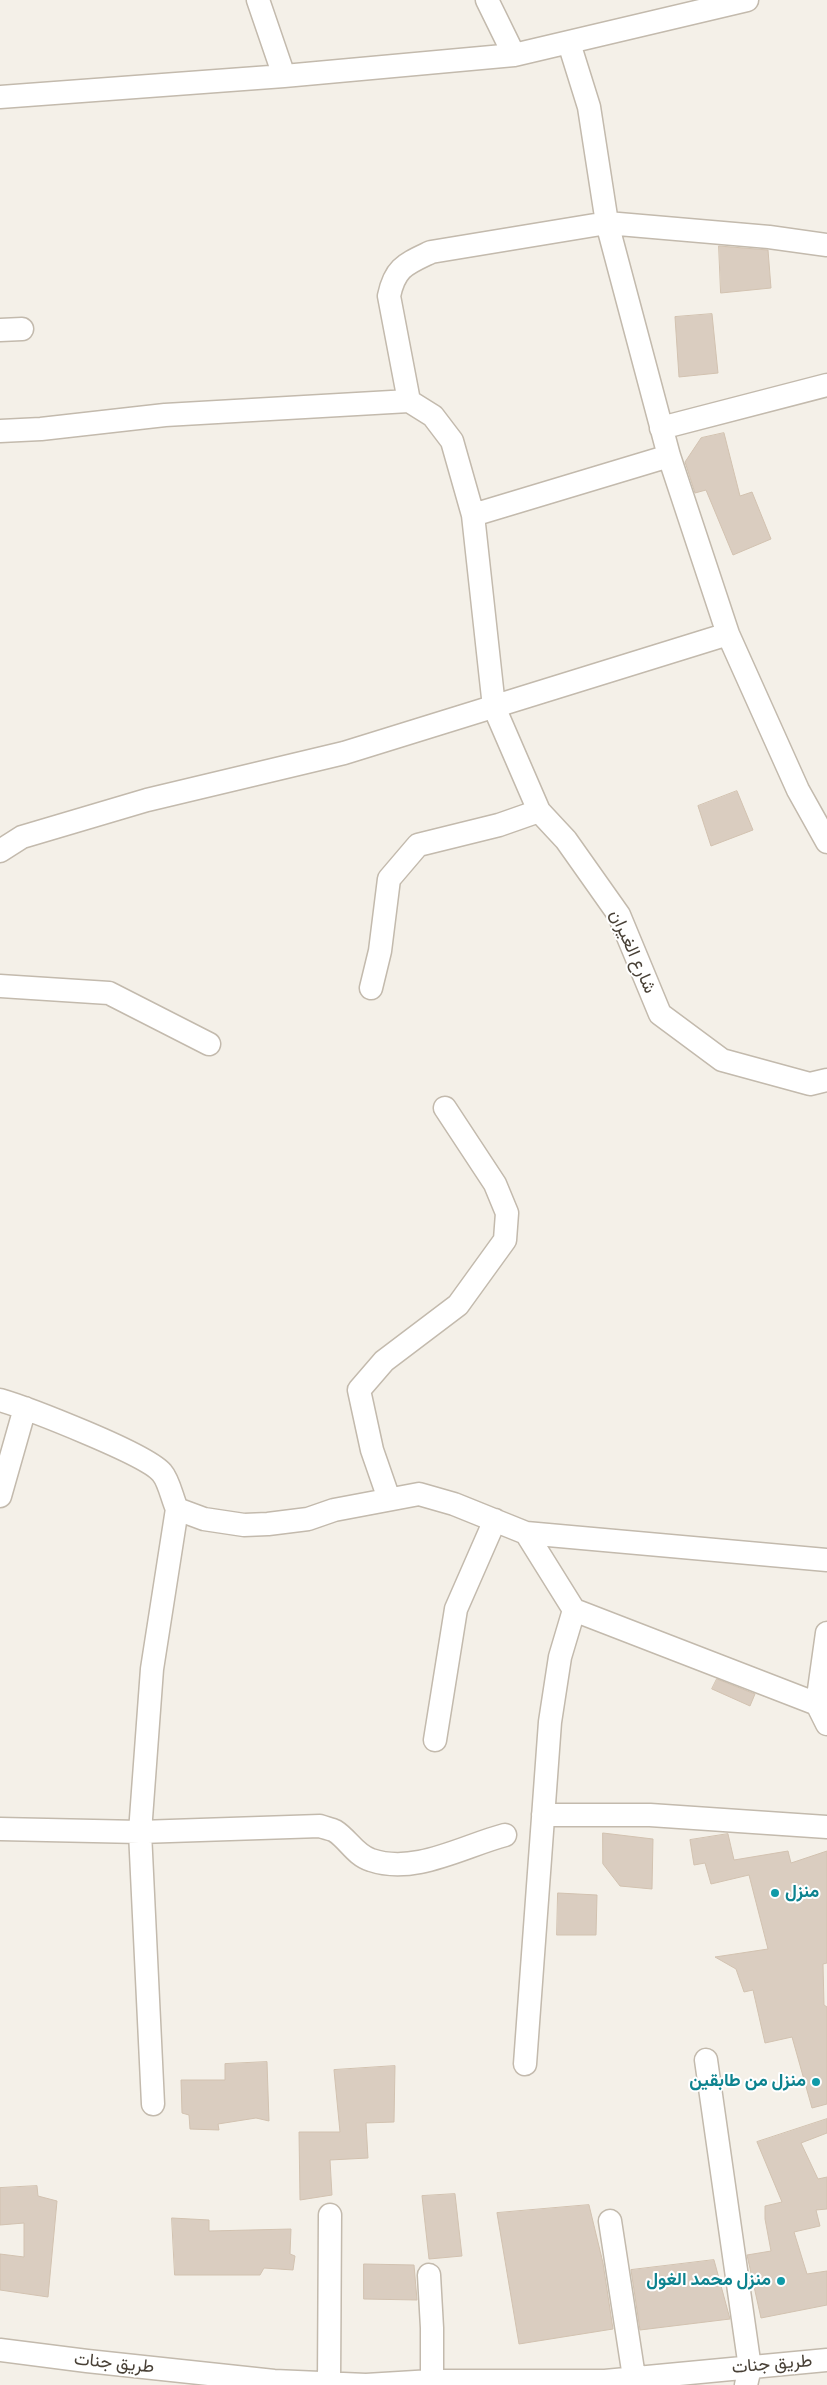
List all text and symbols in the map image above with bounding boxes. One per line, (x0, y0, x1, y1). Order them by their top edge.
street label: شارع الغيران (604, 907, 660, 997)
place label: منزل (785, 1882, 819, 1904)
marker: منزل (769, 1887, 781, 1899)
place label: منزل من طابقين (689, 2071, 806, 2093)
marker: منزل من طابقين (810, 2076, 822, 2088)
place label: منزل محمد الغول (646, 2270, 771, 2292)
marker: منزل محمد الغول (775, 2275, 787, 2287)
street label: طريق جنات (73, 2349, 155, 2379)
street label: طريق جنات (731, 2351, 813, 2379)

